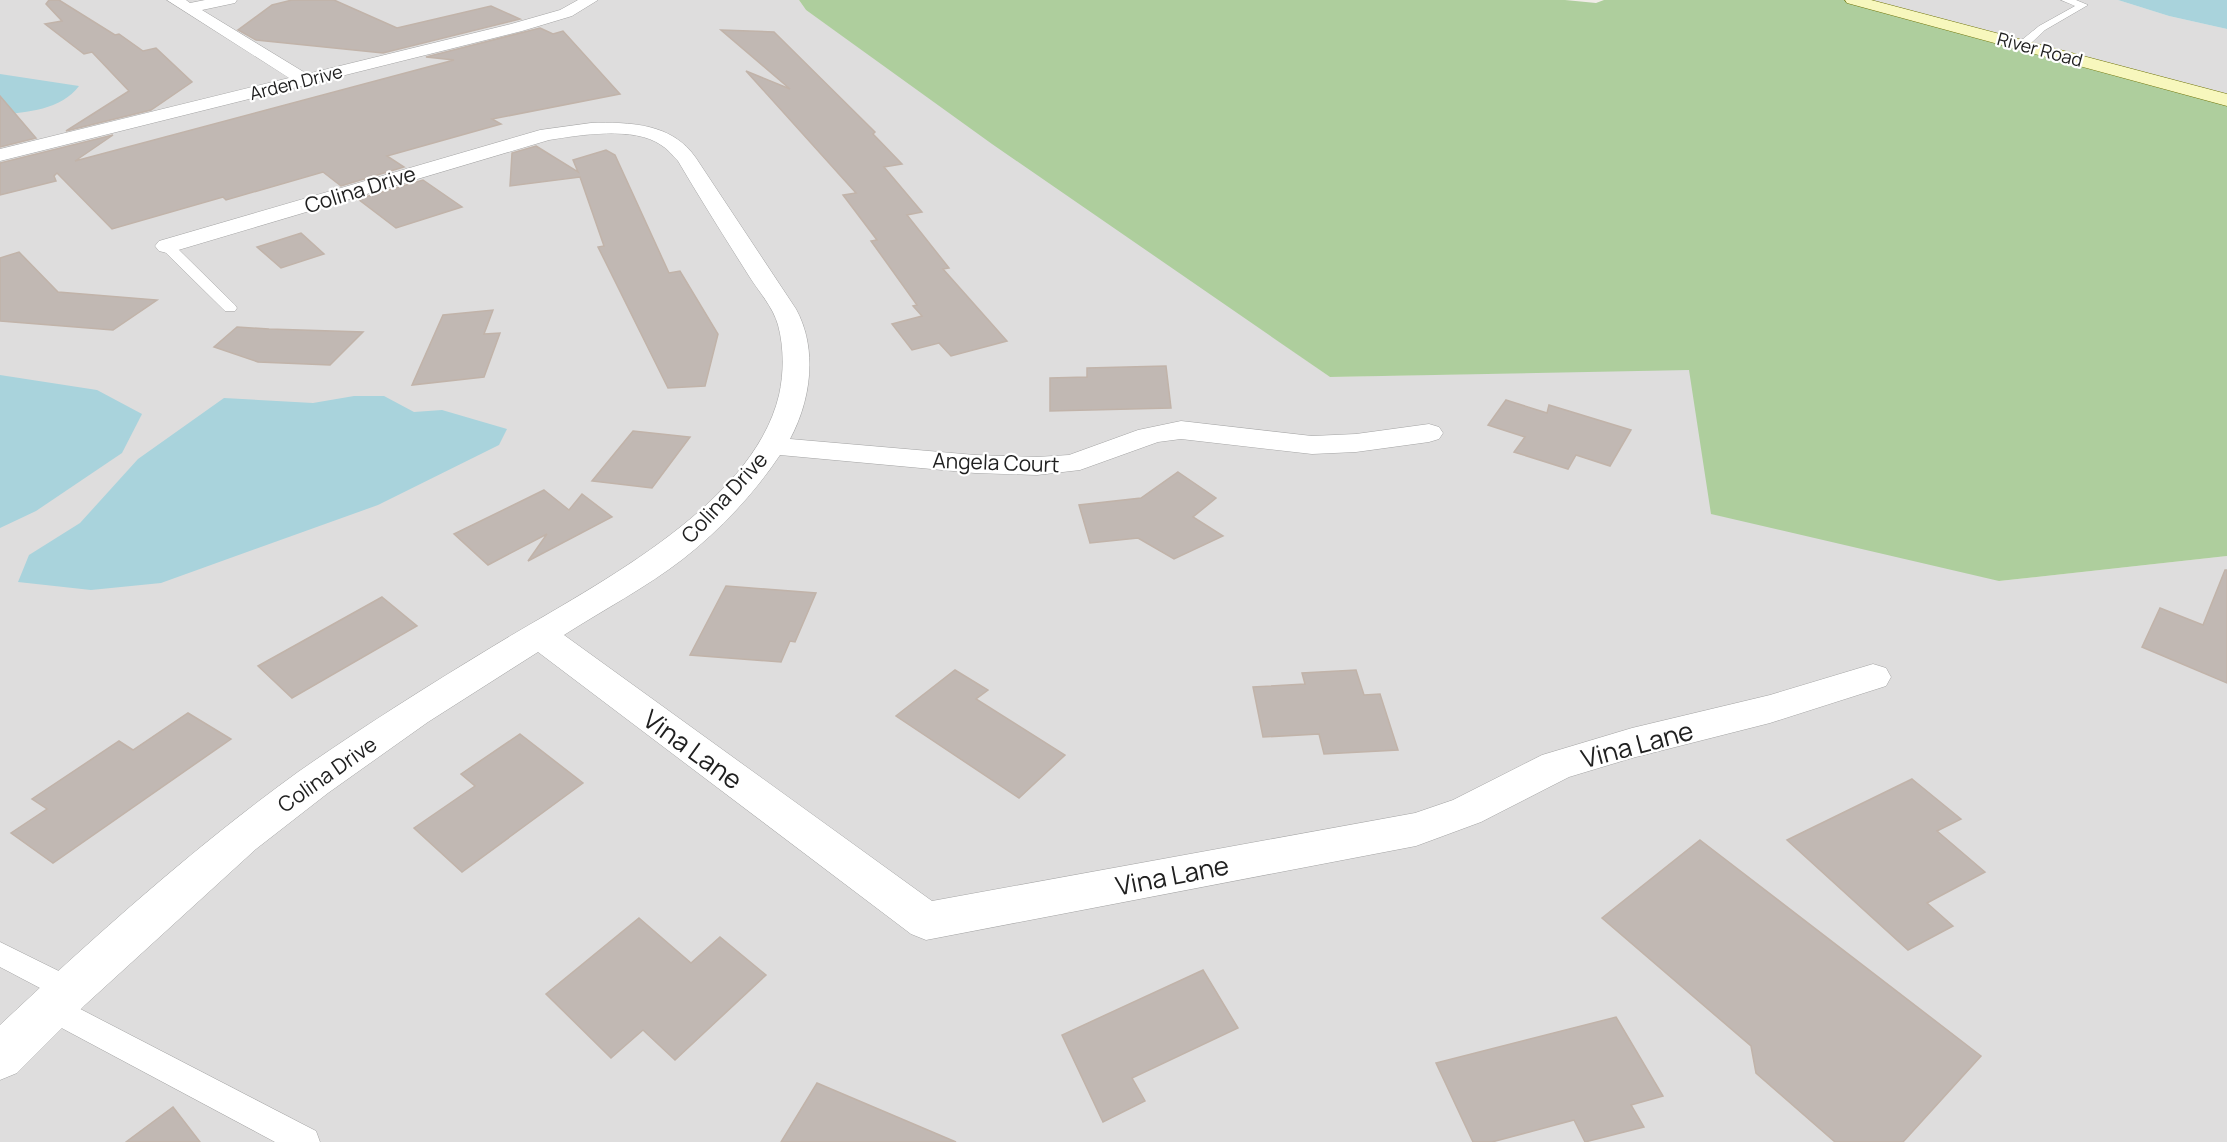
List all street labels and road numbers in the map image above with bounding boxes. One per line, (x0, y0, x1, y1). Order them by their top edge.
street label: River Road (1995, 26, 2085, 72)
street label: Arden Drive (247, 59, 345, 105)
street label: Colina Drive (301, 159, 419, 219)
street label: Colina Drive (675, 446, 773, 548)
street label: Angela Court (932, 446, 1060, 478)
street label: Vina Lane (636, 701, 750, 797)
street label: Vina Lane (1577, 712, 1697, 776)
street label: Colina Drive (272, 730, 382, 818)
street label: Vina Lane (1112, 846, 1232, 904)

